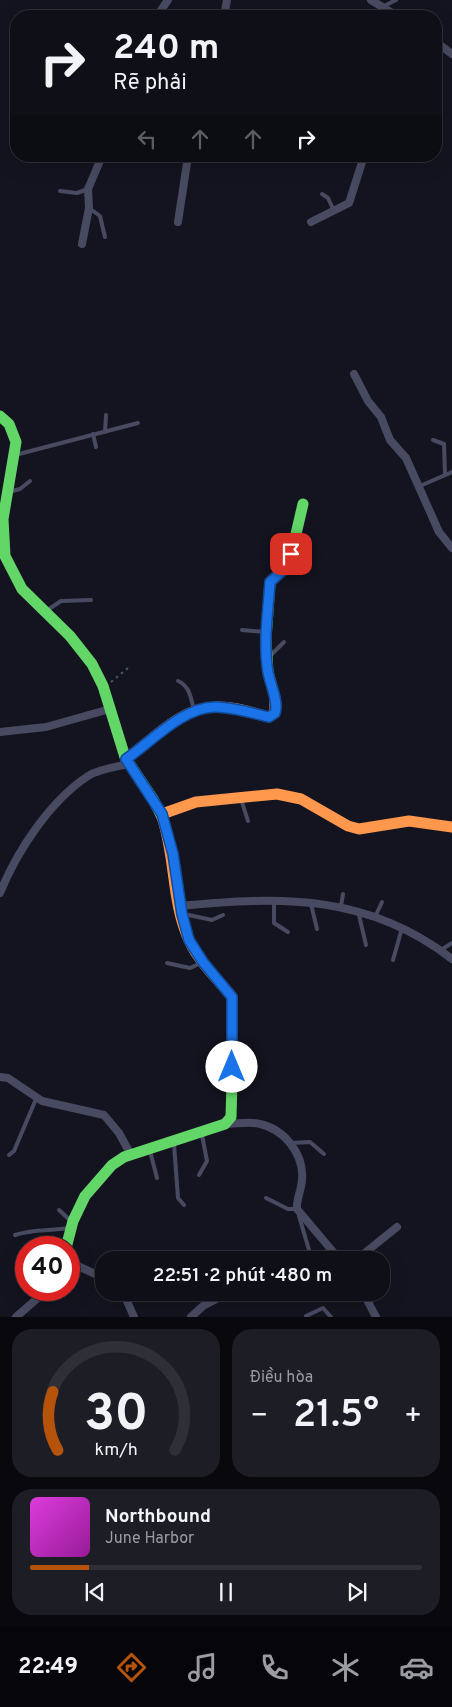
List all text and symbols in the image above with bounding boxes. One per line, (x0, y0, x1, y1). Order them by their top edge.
text: 240 m (113, 27, 219, 71)
icon: right (30, 30, 95, 95)
text: Rẽ phải (113, 70, 187, 97)
icon: left (133, 125, 161, 153)
icon: ahead (186, 125, 214, 153)
icon: ahead (239, 125, 267, 153)
icon: right (292, 125, 320, 153)
pin (270, 533, 312, 575)
icon: arrive (277, 540, 305, 568)
position arrow (205, 1040, 257, 1092)
speed limit sign: 40 (15, 1236, 80, 1301)
text: 22:51 · 2 phút · 480 m (153, 1264, 332, 1288)
text: Điều hòa (250, 1368, 313, 1388)
text: 30 (84, 1383, 148, 1449)
text: 21.5° (293, 1392, 379, 1441)
text: − (250, 1399, 268, 1435)
text: + (404, 1399, 422, 1435)
text: km/h (94, 1439, 138, 1462)
text: Northbound (105, 1505, 211, 1529)
text: June Harbor (105, 1529, 194, 1549)
icon: previous (81, 1578, 109, 1606)
icon: pause (212, 1578, 240, 1606)
icon: next (343, 1578, 371, 1606)
icon: directions (114, 1650, 149, 1685)
icon: music (185, 1650, 220, 1685)
icon: phone (257, 1650, 292, 1685)
icon: climate (328, 1650, 363, 1685)
icon: car (399, 1650, 434, 1685)
text: 22:49 (18, 1654, 78, 1681)

